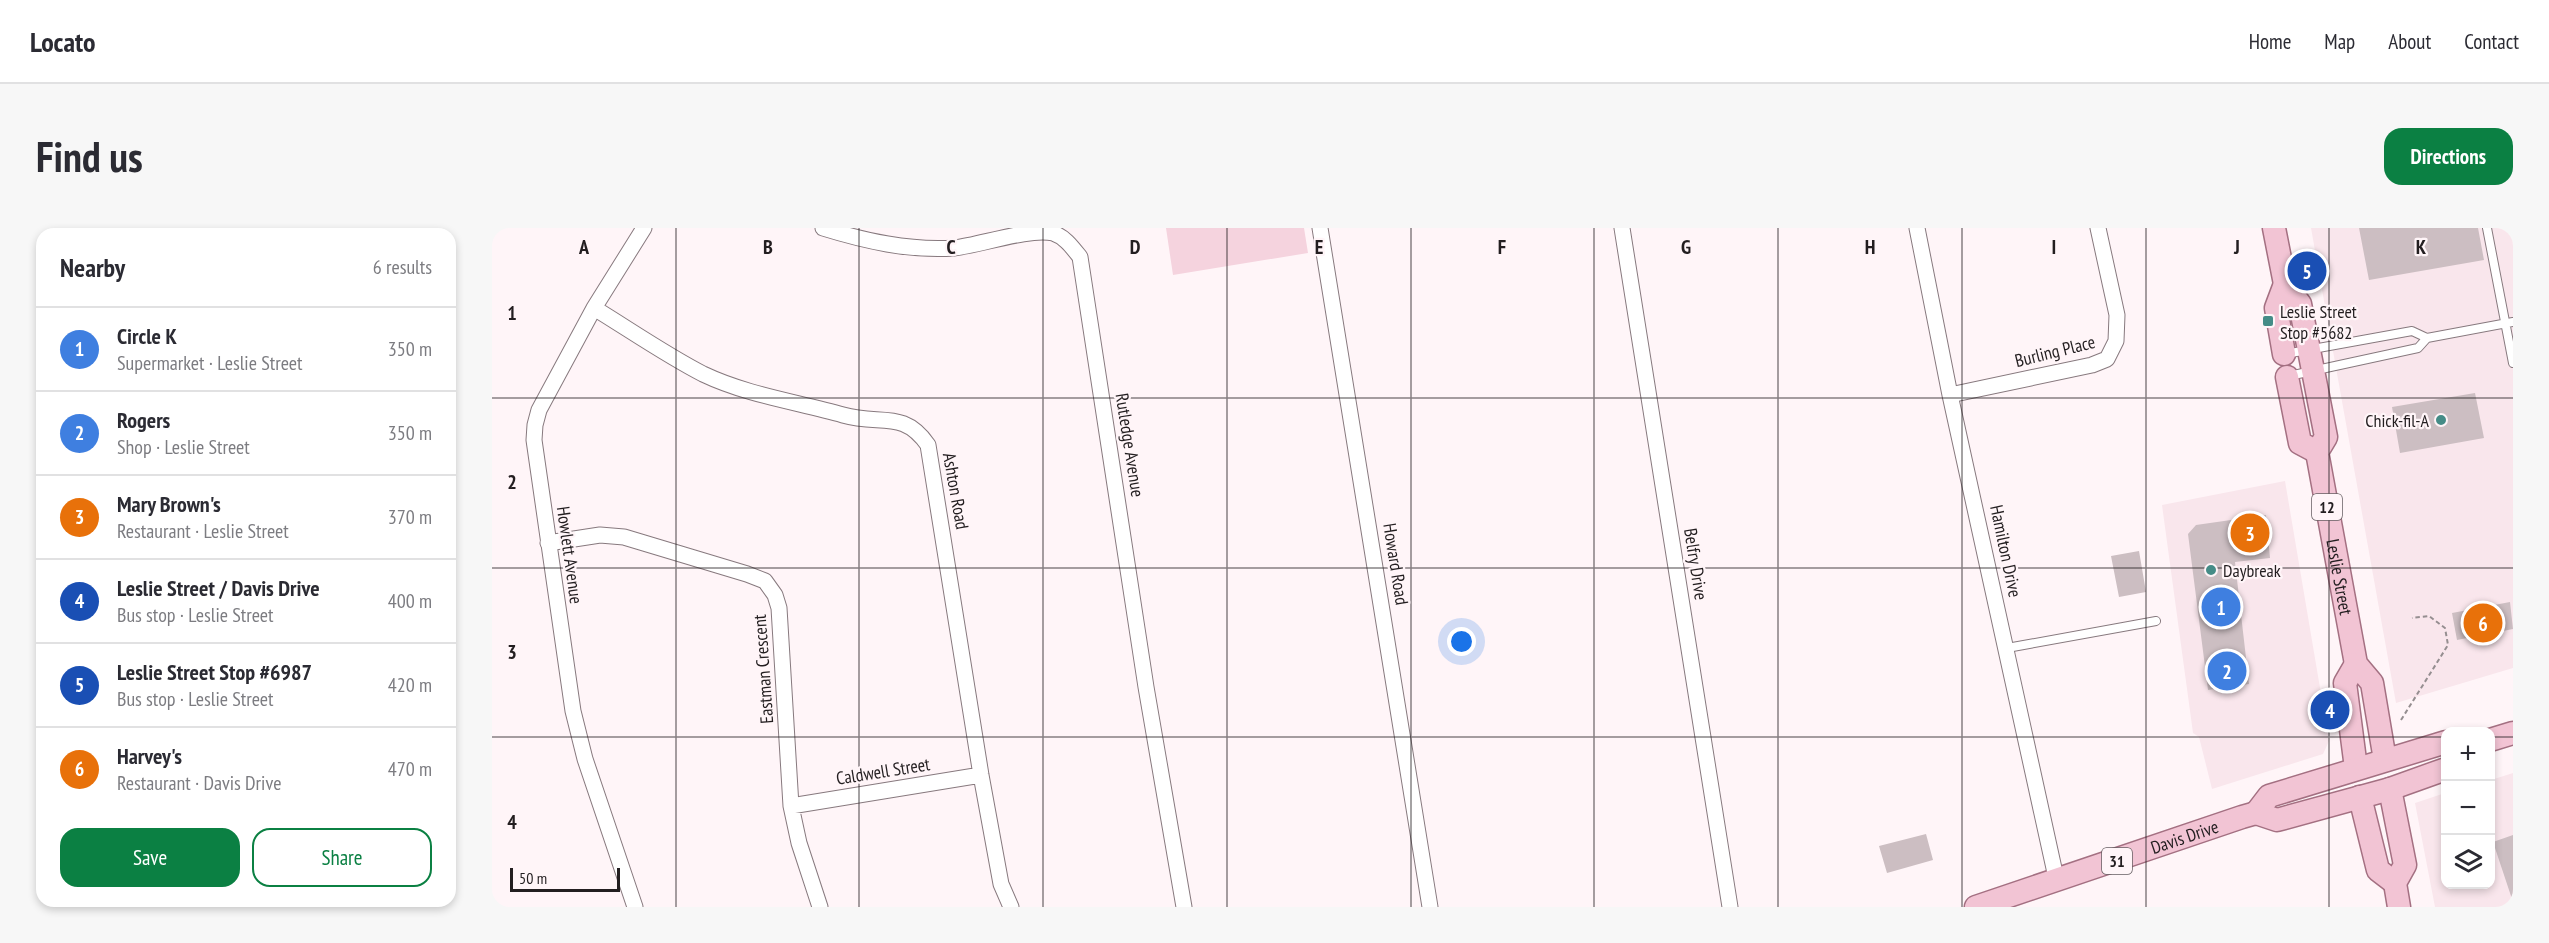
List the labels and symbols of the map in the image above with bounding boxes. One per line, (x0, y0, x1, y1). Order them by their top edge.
text: A (578, 234, 590, 260)
text: B (763, 234, 773, 260)
text: C (946, 234, 956, 260)
text: D (1130, 234, 1141, 260)
text: E (1315, 234, 1323, 260)
text: F (1498, 234, 1506, 260)
text: G (1681, 234, 1691, 260)
text: H (1865, 234, 1875, 260)
text: I (2052, 234, 2056, 260)
text: J (2233, 234, 2240, 260)
text: K (2416, 234, 2427, 260)
pin: 5 (2288, 248, 2326, 294)
text: 1 (507, 300, 517, 326)
place label: Leslie Street Stop #5682 (2280, 300, 2357, 344)
marker: Leslie Street Stop #5682 (2261, 314, 2275, 328)
street label: Burling Place (2012, 330, 2098, 372)
street label: Rutledge Avenue (1110, 391, 1150, 499)
place label: Chick-fil-A (2365, 409, 2429, 432)
marker: Chick-fil-A (2434, 413, 2448, 427)
street label: Ashton Road (938, 451, 974, 531)
text: 2 (507, 469, 517, 495)
road number: 12 (2312, 494, 2342, 520)
street label: Hamilton Drive (1985, 503, 2027, 599)
street label: Howlett Avenue (552, 505, 588, 605)
pin: 3 (2230, 510, 2270, 556)
street label: Howard Road (1378, 522, 1414, 606)
street label: Belfry Drive (1679, 526, 1713, 602)
street label: Leslie Street (2322, 537, 2358, 617)
place label: Daybreak (2223, 559, 2281, 582)
marker: Daybreak (2204, 563, 2218, 577)
pin: 1 (2202, 584, 2240, 629)
pin: 6 (2464, 600, 2502, 646)
street label: Eastman Crescent (748, 614, 778, 724)
your location (1447, 627, 1476, 656)
text: 3 (507, 639, 517, 665)
pin: 2 (2208, 648, 2246, 694)
pin: 4 (2310, 688, 2350, 732)
street label: Caldwell Street (835, 752, 932, 790)
text: 4 (507, 809, 517, 835)
street label: Davis Drive (2147, 814, 2221, 859)
road number: 31 (2102, 848, 2132, 874)
scale bar (510, 865, 620, 892)

